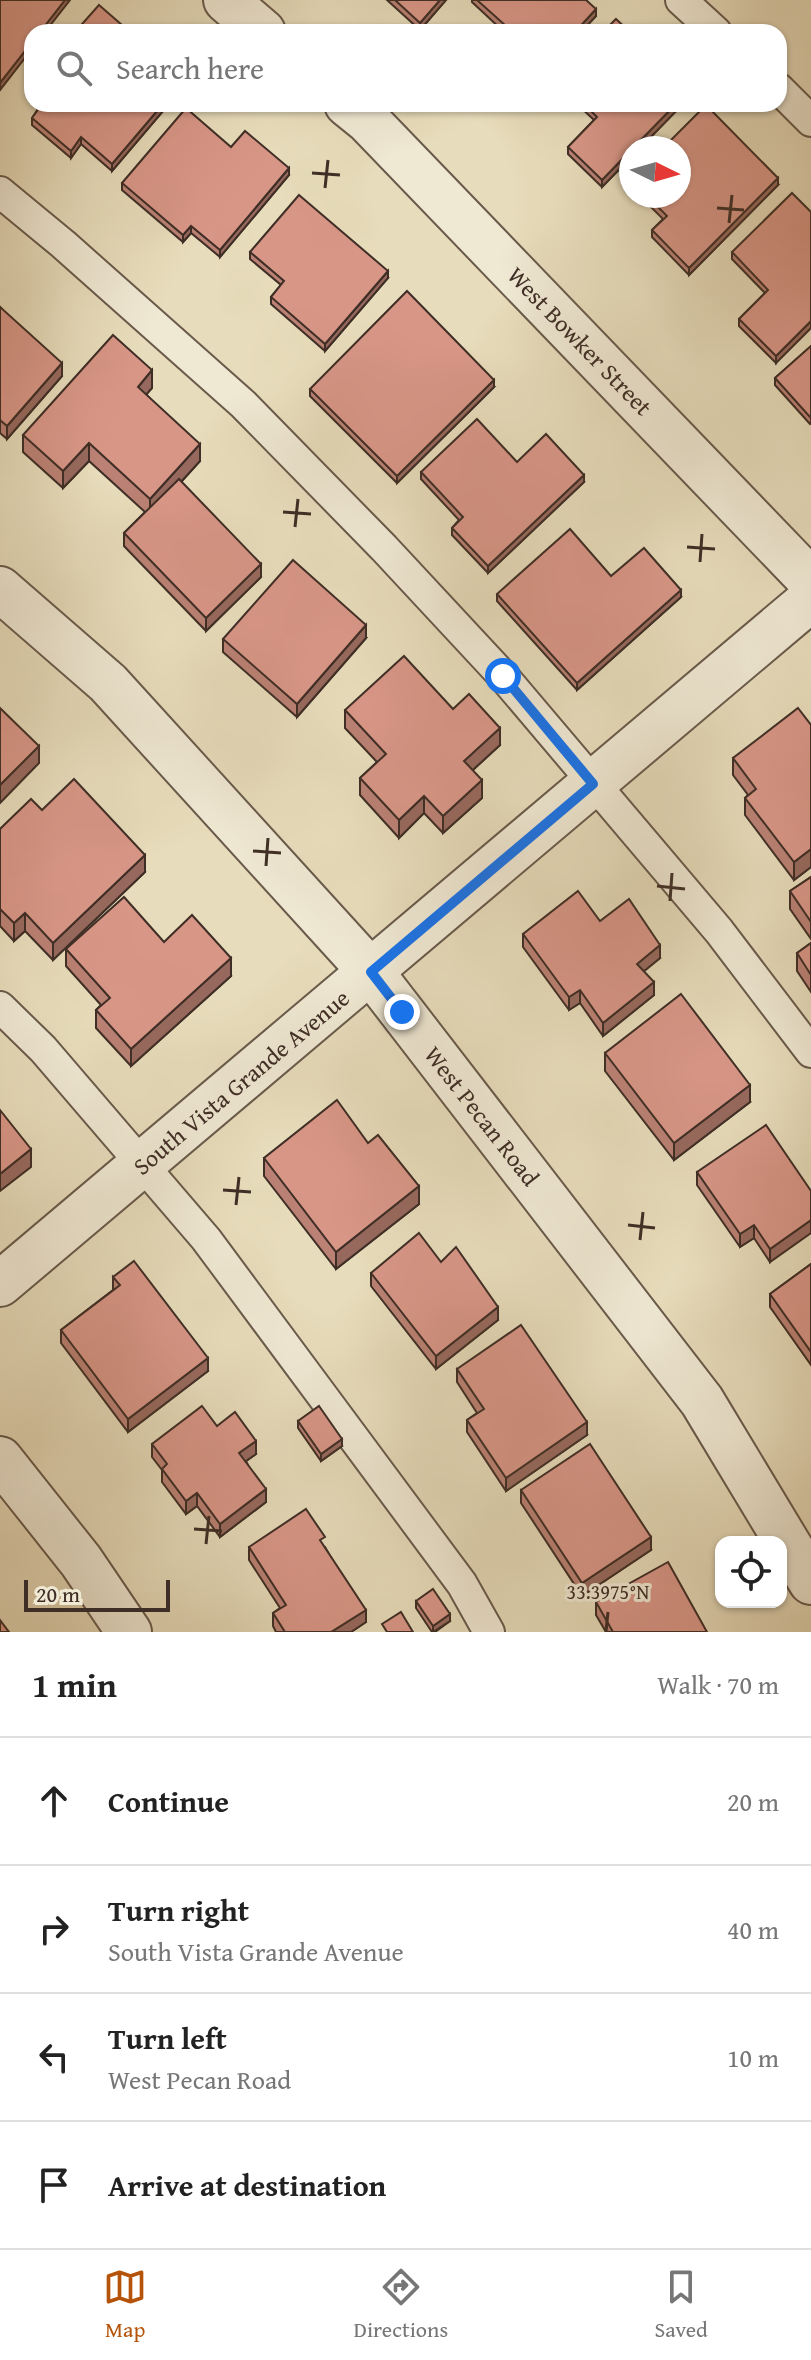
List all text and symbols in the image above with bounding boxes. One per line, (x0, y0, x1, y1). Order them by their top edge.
search box (24, 24, 787, 112)
icon: search (52, 46, 96, 90)
text: Search here (116, 46, 264, 90)
north arrow (619, 136, 691, 208)
street label: West Bowker Street (500, 259, 661, 424)
route start (485, 658, 521, 694)
street label: South Vista Grande Avenue (125, 981, 357, 1183)
route end (384, 994, 420, 1030)
street label: West Pecan Road (416, 1039, 548, 1194)
map controls (715, 1536, 787, 1608)
button: locate (715, 1536, 787, 1608)
scale bar (24, 1576, 170, 1612)
text: 33.3975°N (567, 1577, 649, 1606)
text: 20 m (36, 1578, 80, 1610)
text: 1 min (32, 1660, 117, 1709)
text: Walk · 70 m (657, 1665, 779, 1704)
icon: ahead (32, 1779, 76, 1823)
text: Continue (108, 1779, 229, 1823)
text: 20 m (727, 1782, 779, 1821)
text: Turn right (108, 1888, 249, 1932)
icon: right (32, 1907, 76, 1951)
text: 40 m (727, 1910, 779, 1949)
text: South Vista Grande Avenue (108, 1932, 404, 1971)
text: Turn left (108, 2016, 227, 2060)
icon: left (32, 2035, 76, 2079)
text: 10 m (727, 2038, 779, 2077)
text: West Pecan Road (108, 2060, 291, 2099)
icon: arrive (32, 2163, 76, 2207)
text: Arrive at destination (108, 2163, 386, 2207)
tab: Map (103, 2265, 147, 2345)
tab: Directions (354, 2265, 448, 2345)
tab: Saved (655, 2265, 708, 2345)

